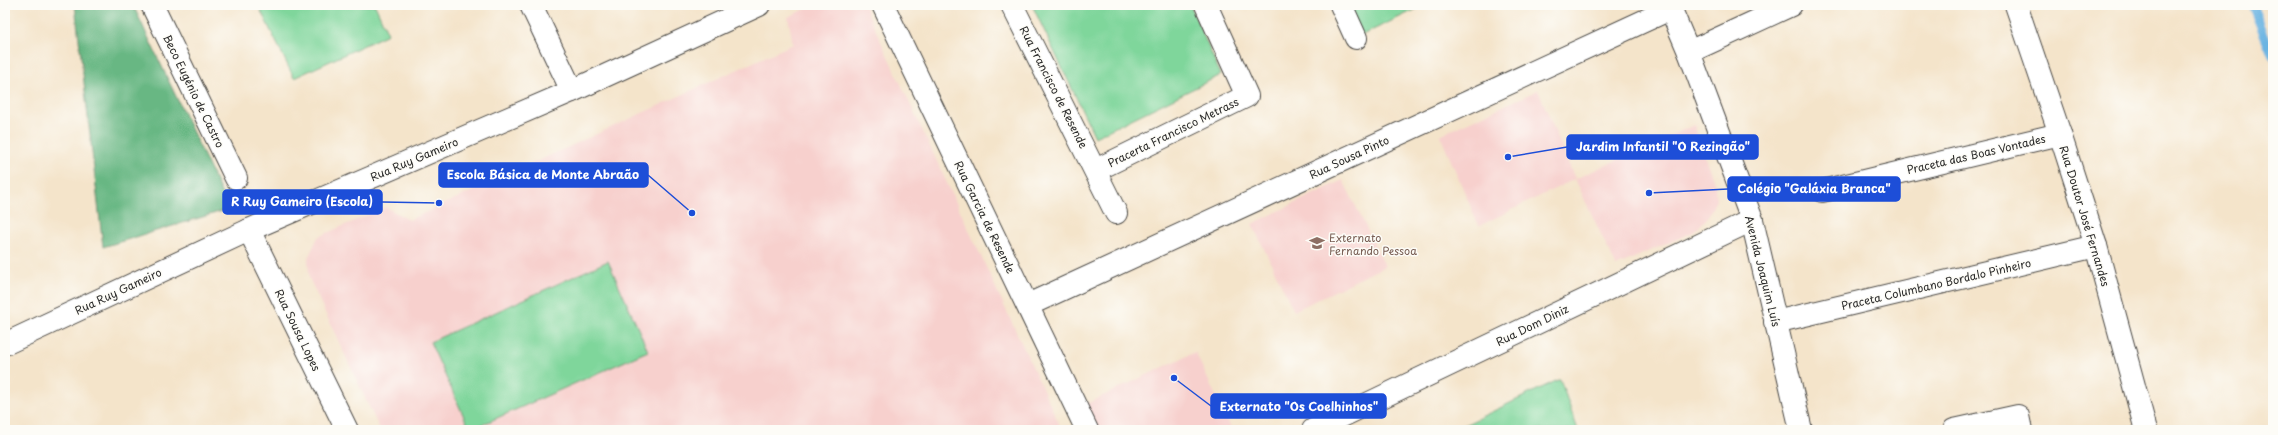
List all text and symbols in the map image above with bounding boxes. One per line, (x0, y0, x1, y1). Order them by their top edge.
street label: Rua Francisco de Resende (1016, 23, 1092, 151)
street label: Beco Eugénio de Castro (159, 32, 229, 150)
street label: Pracerta Francisco Metrass (1105, 93, 1241, 171)
street label: Praceta das Boas Vontades (1905, 130, 2047, 178)
street label: Rua Sousa Pinto (1306, 131, 1392, 183)
street label: Rua Ruy Gameiro (367, 133, 461, 185)
callout: Jardim Infantil "O Rezingão" (1567, 135, 1758, 159)
text: Jardim Infantil "O Rezingão" (1576, 137, 1750, 155)
street label: Rua Doutor José Fernandes (2055, 144, 2115, 288)
street label: Rua Garcia de Resende (950, 158, 1020, 276)
callout: Escola Básica de Monte Abraão (439, 163, 648, 187)
text: Escola Básica de Monte Abraão (447, 165, 639, 183)
callout: Colégio "Galáxia Branca" (1728, 177, 1900, 201)
text: Colégio "Galáxia Branca" (1737, 179, 1891, 197)
callout: R Ruy Gameiro (Escola) (223, 190, 382, 214)
text: R Ruy Gameiro (Escola) (231, 192, 373, 210)
street label: Avenida Joaquim Luís (1741, 214, 1785, 328)
place label: Externato Fernando Pessoa (1329, 229, 1417, 259)
school or university icon: Externato Fernando Pessoa (1308, 234, 1326, 252)
street label: Praceta Columbano Bordalo Pinheiro (1839, 254, 2033, 314)
street label: Rua Ruy Gameiro (72, 263, 164, 319)
street label: Rua Sousa Lopes (271, 286, 325, 374)
street label: Rua Dom Diniz (1493, 300, 1571, 350)
callout: Externato "Os Coelhinhos" (1211, 394, 1386, 418)
text: Externato "Os Coelhinhos" (1220, 397, 1378, 415)

